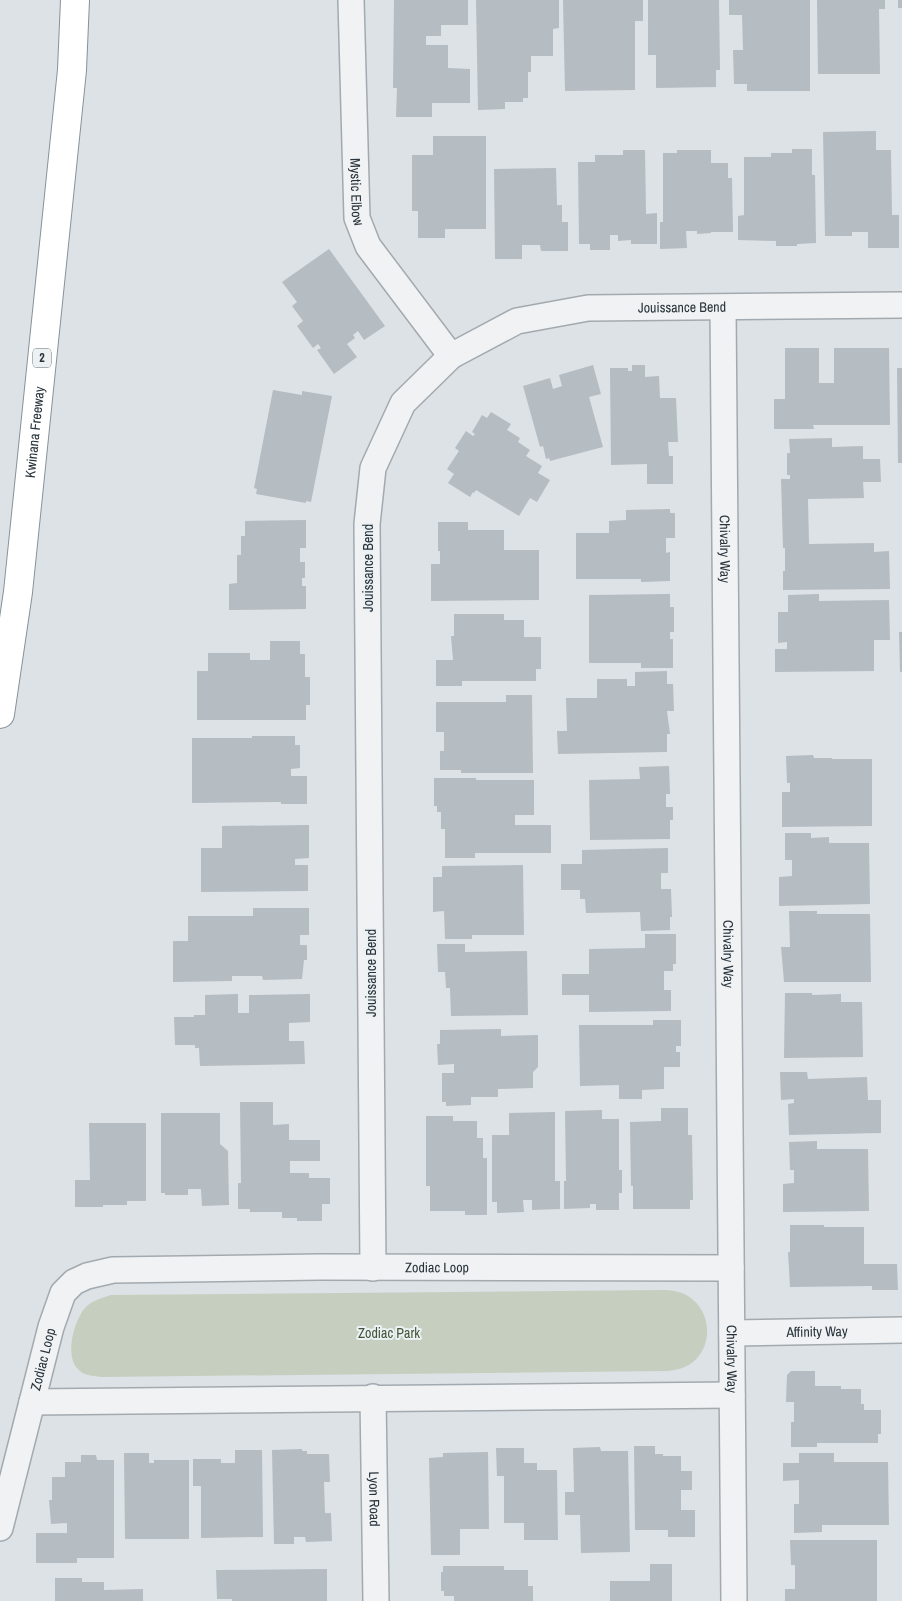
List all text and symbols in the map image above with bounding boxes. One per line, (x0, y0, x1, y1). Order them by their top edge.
street label: Mystic Elbow (346, 158, 368, 229)
street label: Jouissance Bend (638, 298, 726, 317)
road number: 2 (33, 348, 51, 368)
street label: Kwinana Freeway (21, 385, 48, 479)
street label: Chivalry Way (716, 515, 734, 583)
street label: Jouissance Bend (359, 524, 377, 612)
street label: Chivalry Way (719, 920, 738, 988)
street label: Jouissance Bend (362, 929, 380, 1017)
street label: Zodiac Loop (405, 1258, 469, 1276)
street label: Affinity Way (785, 1322, 848, 1341)
park label: Zodiac Park (358, 1324, 420, 1342)
street label: Chivalry Way (723, 1325, 741, 1393)
street label: Zodiac Loop (26, 1326, 59, 1393)
street label: Lyon Road (365, 1471, 384, 1527)

